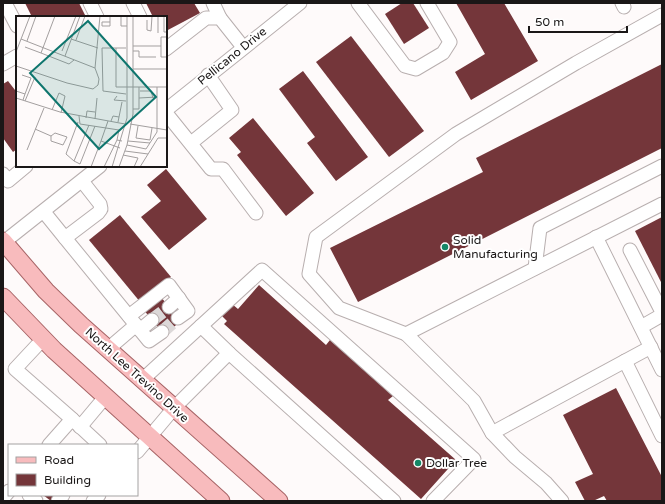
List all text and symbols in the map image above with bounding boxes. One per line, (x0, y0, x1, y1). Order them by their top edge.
scale bar (529, 8, 627, 34)
text: 50 m (535, 15, 564, 29)
inset map (16, 16, 167, 167)
street label: Pellicano Drive (195, 24, 269, 88)
place label: Solid Manufacturing (453, 233, 538, 261)
marker: Solid Manufacturing (440, 242, 450, 252)
street label: North Lee Trevino Drive (82, 325, 192, 425)
legend (8, 444, 138, 496)
text: Road (44, 453, 74, 467)
place label: Dollar Tree (426, 456, 487, 470)
marker: Dollar Tree (413, 458, 423, 468)
text: Building (44, 473, 91, 487)

